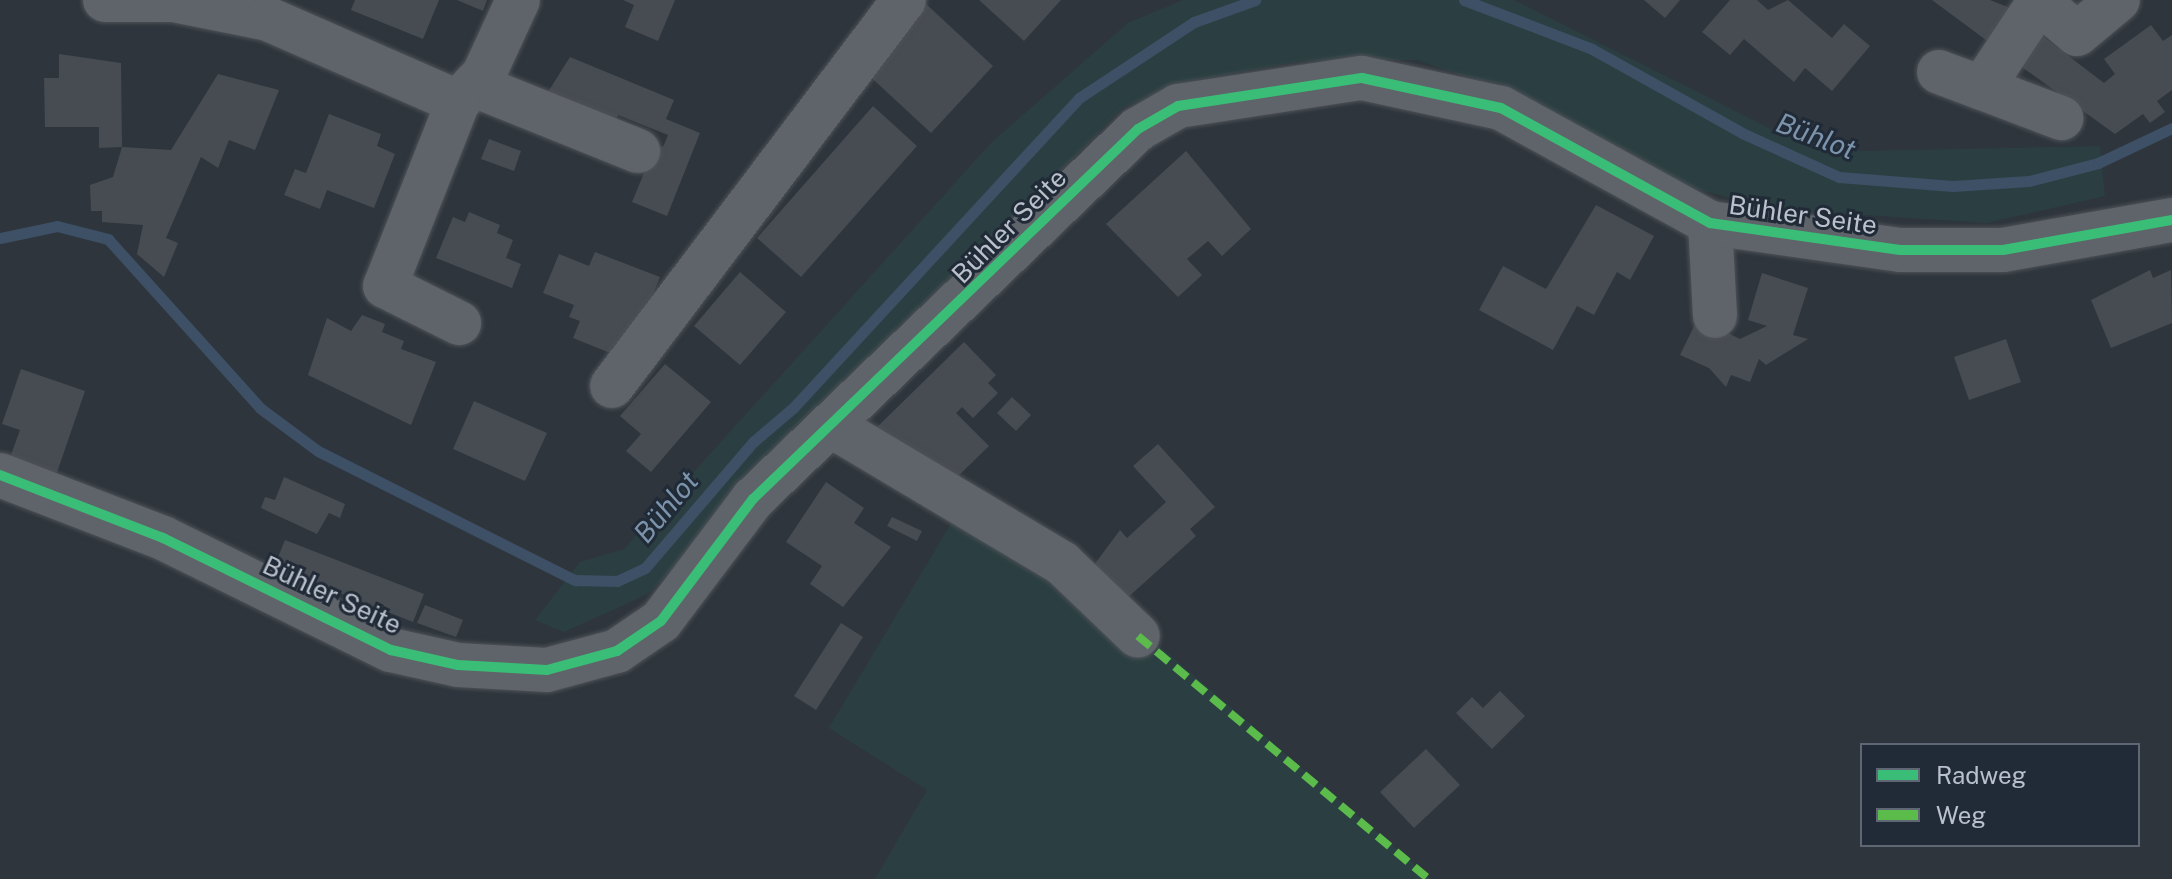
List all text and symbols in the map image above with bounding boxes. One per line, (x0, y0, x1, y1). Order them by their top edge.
water label: Bühlot (1771, 106, 1861, 166)
street label: Bühler Seite (945, 162, 1073, 290)
street label: Bühler Seite (1727, 189, 1879, 241)
water label: Bühlot (627, 465, 705, 549)
street label: Bühler Seite (258, 549, 406, 641)
legend (1860, 743, 2140, 847)
text: Radweg (1936, 761, 2027, 789)
text: Weg (1936, 801, 1986, 829)

